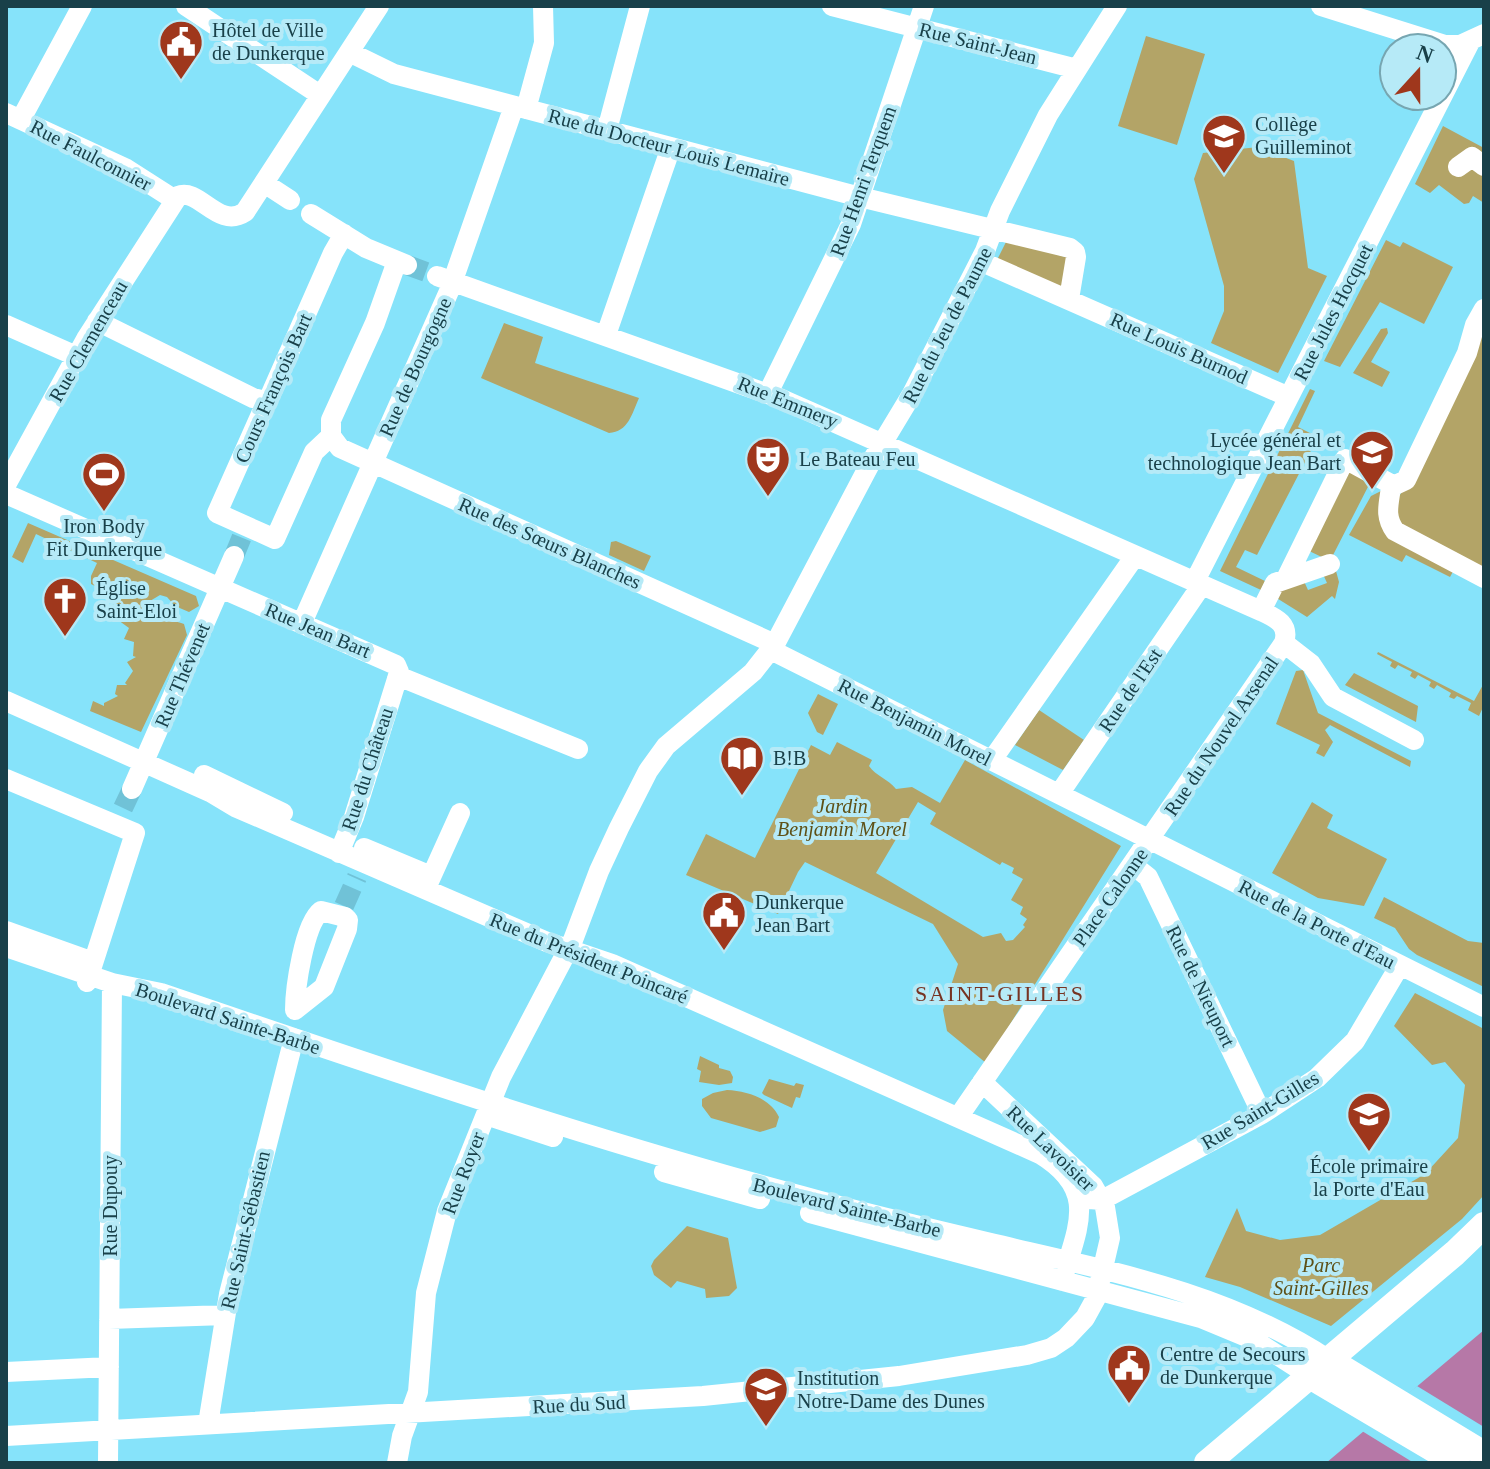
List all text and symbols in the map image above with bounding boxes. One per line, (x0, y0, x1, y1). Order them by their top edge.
public building icon: Hôtel de Ville de Dunkerque (157, 18, 205, 81)
street label: Rue Saint-Jean (917, 18, 1039, 68)
place label: Hôtel de Ville de Dunkerque (212, 19, 325, 65)
north arrow (1378, 32, 1458, 112)
text: N (1413, 39, 1437, 68)
street label: Rue Henri Terquem (826, 103, 901, 259)
street label: Rue du Docteur Louis Lemaire (546, 104, 792, 190)
school or university icon: Collège Guilleminot (1200, 112, 1248, 175)
place label: Collège Guilleminot (1255, 113, 1352, 158)
street label: Rue Faulconnier (27, 115, 155, 195)
street label: Rue Jules Hocquet (1289, 240, 1378, 384)
street label: Rue du Jeu de Paume (898, 243, 996, 407)
street label: Rue Clemenceau (44, 277, 132, 405)
street label: Rue de Bourgogne (375, 294, 456, 440)
street label: Rue Louis Burnod (1107, 308, 1251, 388)
street label: Cours François Bart (230, 310, 317, 466)
street label: Rue Emmery (734, 372, 841, 433)
school or university icon: Lycée général et technologique Jean Bart (1348, 428, 1396, 491)
place label: Lycée général et technologique Jean Bart (1148, 429, 1341, 475)
theatre icon: Le Bateau Feu (744, 435, 792, 498)
place label: Le Bateau Feu (799, 448, 916, 470)
sports icon: Iron Body Fit Dunkerque (80, 450, 128, 513)
street label: Rue des Sœurs Blanches (455, 493, 645, 593)
place label: Iron Body Fit Dunkerque (46, 515, 162, 561)
church icon: Église Saint-Eloi (41, 575, 89, 638)
place label: Église Saint-Eloi (96, 577, 178, 622)
street label: Rue Jean Bart (262, 598, 374, 662)
street label: Rue Thévenet (150, 619, 214, 731)
street label: Rue de l'Est (1094, 644, 1166, 736)
street label: Rue du Nouvel Arsenal (1160, 652, 1283, 820)
street label: Rue Benjamin Morel (834, 674, 996, 771)
street label: Rue du Château (337, 705, 397, 833)
library icon: B!B (718, 734, 766, 797)
place label: B!B (773, 747, 806, 769)
park label: Jardin Benjamin Morel (777, 795, 907, 841)
street label: Place Calonne (1068, 844, 1152, 950)
street label: Rue de la Porte d'Eau (1235, 875, 1399, 973)
public building icon: Dunkerque Jean Bart (700, 889, 748, 952)
place label: Dunkerque Jean Bart (755, 891, 844, 936)
street label: Rue du Président Poincaré (487, 908, 691, 1008)
street label: Rue de Nieuport (1161, 922, 1240, 1051)
street label: Boulevard Sainte-Barbe (133, 978, 323, 1058)
district label: SAINT-GILLES (915, 981, 1085, 1006)
street label: Rue Saint-Gilles (1197, 1066, 1323, 1154)
school or university icon: École primaire la Porte d'Eau (1345, 1090, 1393, 1153)
street label: Rue Lavoisier (1003, 1101, 1099, 1195)
street label: Rue Royer (437, 1129, 490, 1217)
street label: Rue Saint-Sébastien (216, 1149, 274, 1311)
street label: Rue Dupouy (99, 1155, 122, 1257)
place label: École primaire la Porte d'Eau (1310, 1155, 1428, 1200)
street label: Boulevard Sainte-Barbe (751, 1173, 943, 1241)
park label: Parc Saint-Gilles (1273, 1254, 1369, 1299)
public building icon: Centre de Secours de Dunkerque (1105, 1342, 1153, 1405)
place label: Centre de Secours de Dunkerque (1160, 1343, 1306, 1389)
school or university icon: Institution Notre-Dame des Dunes (742, 1365, 790, 1428)
place label: Institution Notre-Dame des Dunes (797, 1367, 985, 1412)
street label: Rue du Sud (532, 1391, 626, 1417)

